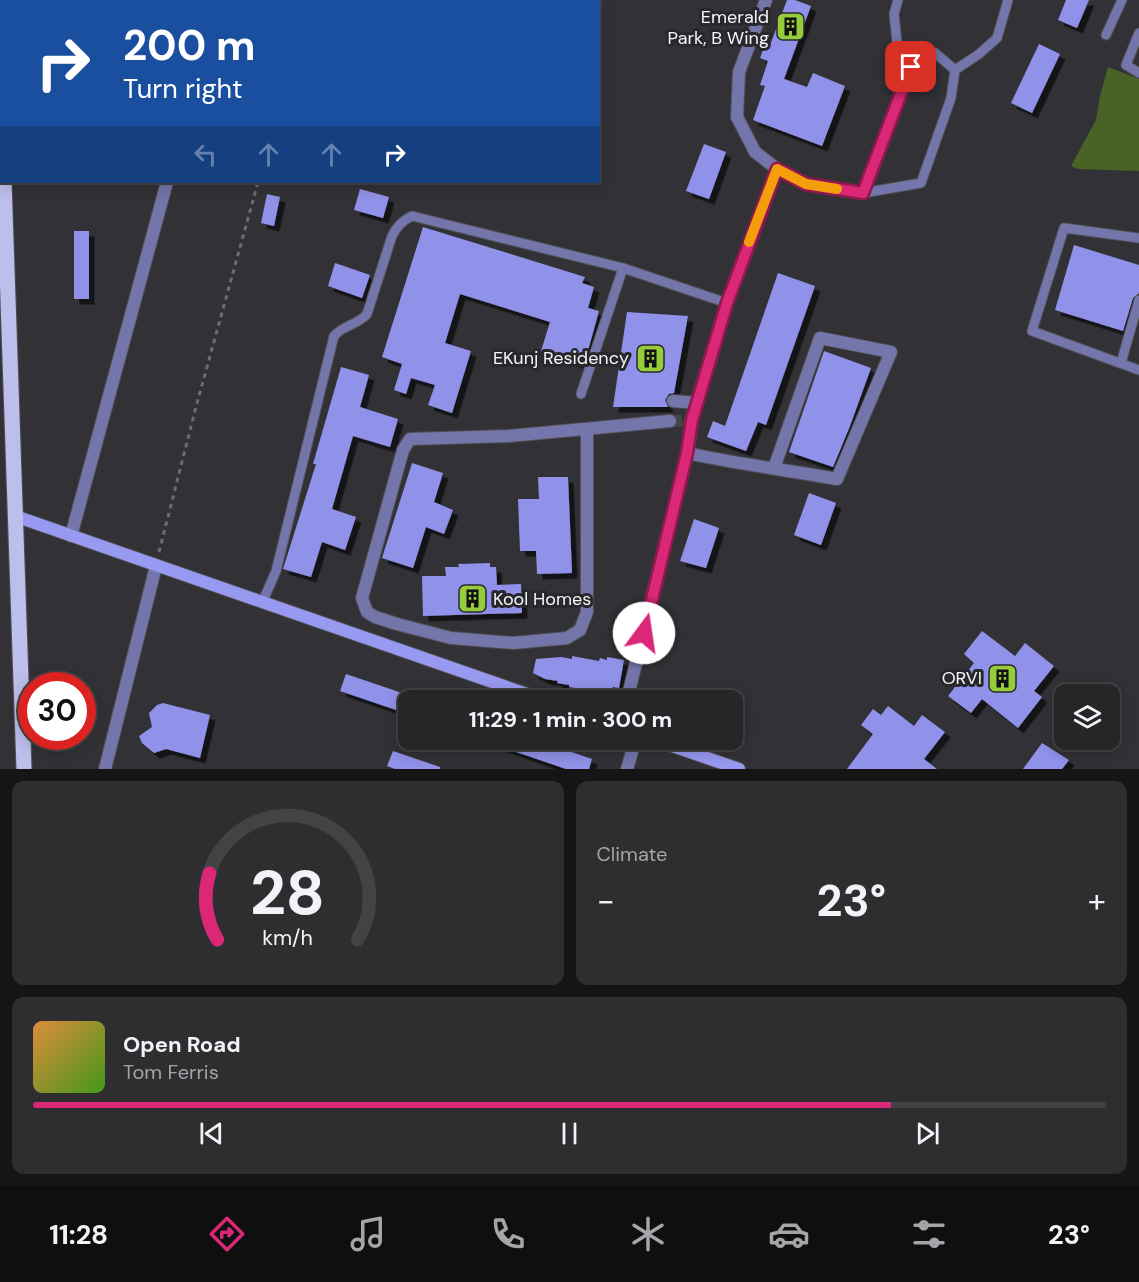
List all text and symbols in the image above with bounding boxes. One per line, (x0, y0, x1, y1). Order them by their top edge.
place label: Emerald Park, B Wing (668, 5, 769, 50)
building icon: Emerald Park, B Wing (774, 11, 806, 43)
text: 200 m (123, 18, 256, 73)
icon: right (24, 24, 102, 102)
pin (885, 41, 936, 92)
icon: arrive (894, 50, 927, 83)
text: Turn right (123, 71, 243, 106)
icon: left (189, 138, 222, 171)
icon: ahead (252, 138, 285, 171)
icon: ahead (315, 138, 348, 171)
icon: right (378, 138, 411, 171)
building icon: EKunj Residency (634, 342, 666, 374)
place label: EKunj Residency (493, 346, 629, 370)
building icon: Kool Homes (456, 583, 488, 615)
place label: Kool Homes (493, 587, 591, 611)
position arrow (612, 601, 676, 665)
building icon: ORVI (987, 662, 1019, 694)
place label: ORVI (942, 666, 982, 690)
speed limit sign: 30 (18, 672, 96, 750)
map controls (1054, 684, 1120, 750)
button: layers (1054, 684, 1120, 750)
text: 11:29 · 1 min · 300 m (469, 705, 672, 734)
text: Climate (597, 841, 667, 867)
text: 28 (250, 852, 325, 933)
text: 23° (817, 871, 886, 930)
text: − (597, 879, 615, 922)
text: + (1088, 879, 1106, 922)
text: km/h (262, 924, 313, 952)
text: Open Road (123, 1030, 241, 1059)
text: Tom Ferris (123, 1059, 219, 1085)
icon: previous (195, 1117, 228, 1150)
icon: pause (553, 1117, 586, 1150)
icon: next (911, 1117, 944, 1150)
icon: directions (206, 1213, 248, 1255)
icon: music (347, 1213, 389, 1255)
icon: phone (487, 1213, 529, 1255)
icon: climate (627, 1213, 669, 1255)
icon: car (768, 1213, 810, 1255)
icon: filters (908, 1213, 950, 1255)
text: 11:28 (49, 1217, 108, 1252)
text: 23° (1048, 1217, 1090, 1252)

